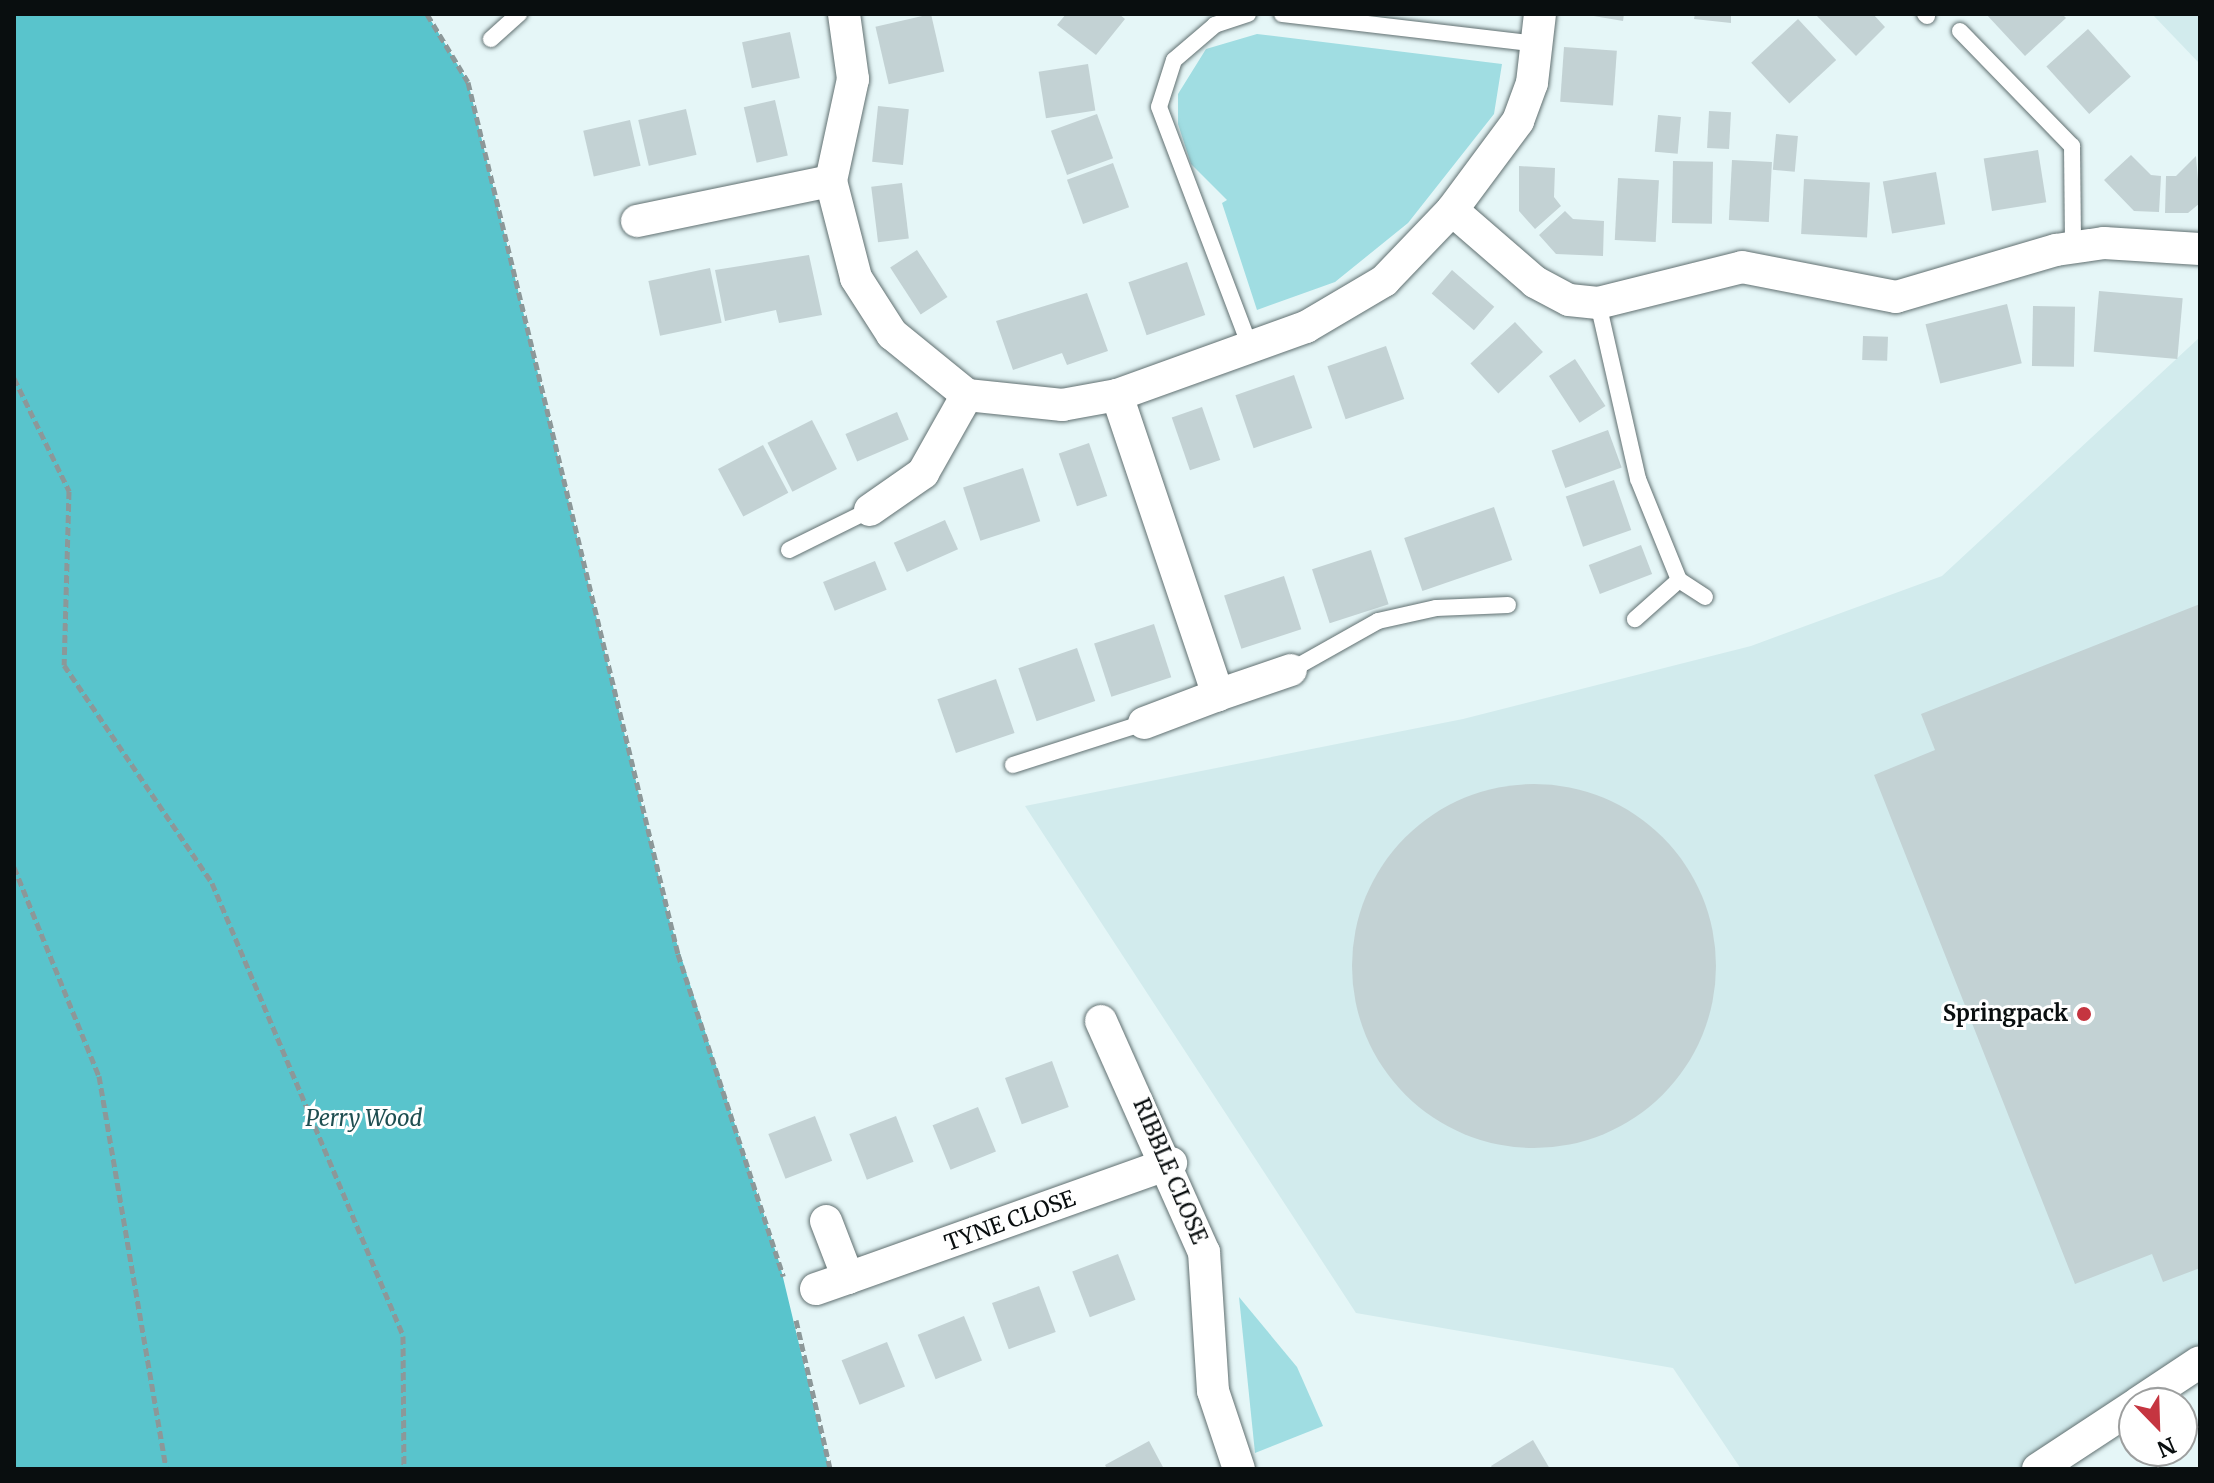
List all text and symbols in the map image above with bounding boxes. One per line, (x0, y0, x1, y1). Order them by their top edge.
place label: Springpack (1943, 1001, 2068, 1027)
marker: Springpack (2075, 1005, 2093, 1023)
street label: RIBBLE CLOSE (1127, 1094, 1213, 1248)
park label: Perry Wood (306, 1106, 422, 1132)
street label: TYNE CLOSE (941, 1185, 1079, 1257)
north arrow (2118, 1387, 2198, 1467)
text: N (2153, 1431, 2180, 1464)

